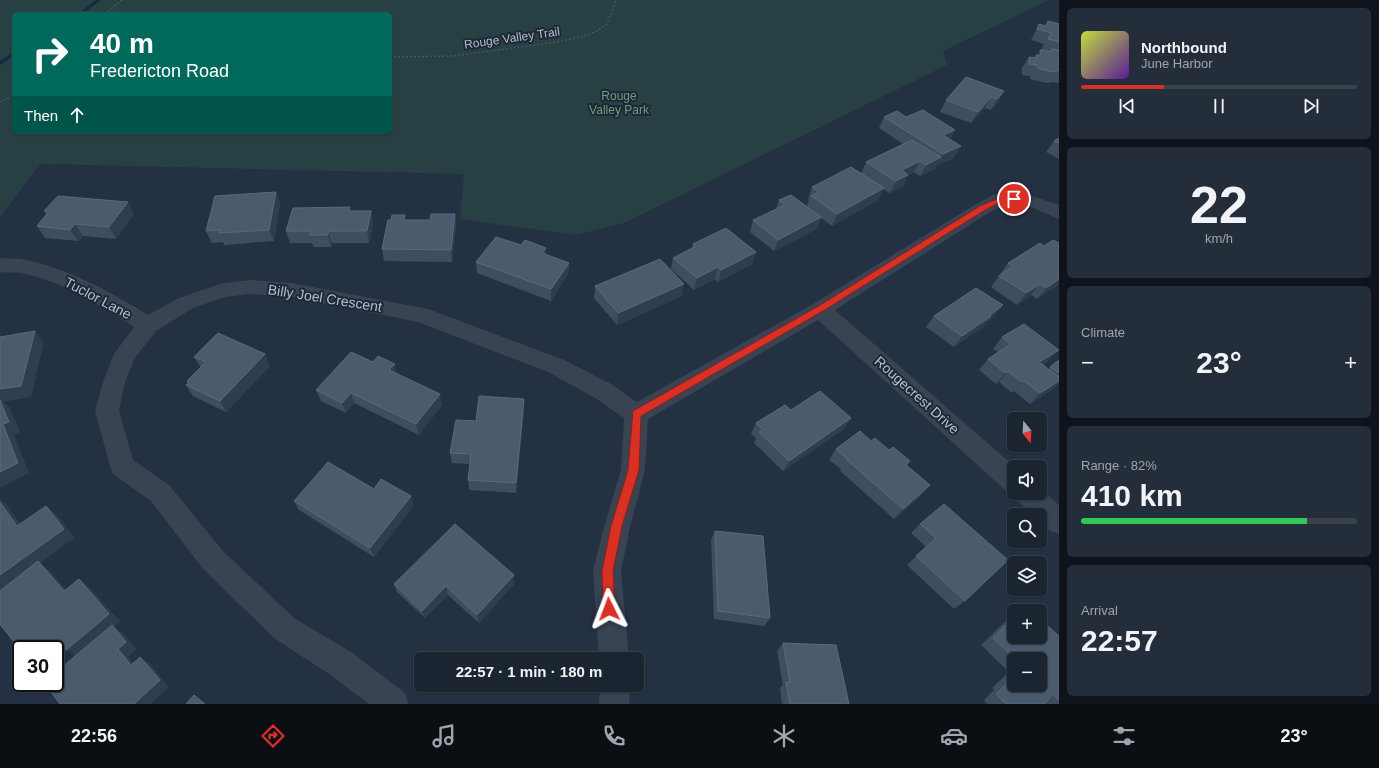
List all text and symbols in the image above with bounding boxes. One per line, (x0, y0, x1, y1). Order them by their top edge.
street label: Rouge Valley Trail (463, 24, 561, 52)
icon: right (24, 28, 76, 80)
text: 40 m (90, 28, 154, 59)
text: Northbound (1141, 39, 1227, 56)
text: June Harbor (1141, 56, 1213, 71)
text: Fredericton Road (90, 61, 229, 81)
park label: Rouge Valley Park (589, 89, 650, 117)
icon: previous (1116, 95, 1138, 117)
icon: pause (1208, 95, 1230, 117)
icon: next (1300, 95, 1322, 117)
icon: ahead (66, 104, 88, 126)
text: Then (24, 107, 58, 124)
text: 22 (1190, 176, 1248, 234)
pin (997, 182, 1031, 216)
icon: arrive (1003, 188, 1025, 210)
text: km/h (1205, 231, 1233, 246)
street label: Tuclor Lane (62, 274, 134, 322)
street label: Billy Joel Crescent (267, 281, 383, 315)
text: Climate (1081, 325, 1125, 340)
text: 23° (1196, 346, 1242, 379)
text: − (1081, 350, 1094, 375)
text: + (1344, 350, 1357, 375)
street label: Rougecrest Drive (871, 353, 963, 437)
north arrow (1007, 412, 1047, 452)
map controls (1007, 412, 1047, 692)
text: Range · 82% (1081, 458, 1157, 473)
button: sound (1007, 460, 1047, 500)
text: 410 km (1081, 479, 1183, 512)
button: search (1007, 508, 1047, 548)
button: layers (1007, 556, 1047, 596)
position arrow (588, 588, 630, 630)
text: Arrival (1081, 603, 1118, 618)
button: + (1007, 604, 1047, 644)
text: 22:57 (1081, 624, 1158, 657)
speed limit sign: 30 (12, 640, 64, 692)
button: − (1007, 652, 1047, 692)
text: 22:57 · 1 min · 180 m (456, 663, 602, 680)
icon: directions (259, 722, 287, 750)
icon: music (430, 722, 458, 750)
icon: phone (600, 722, 628, 750)
icon: climate (770, 722, 798, 750)
icon: car (940, 722, 968, 750)
icon: filters (1110, 722, 1138, 750)
text: 22:56 (71, 726, 117, 746)
text: 23° (1281, 726, 1308, 746)

